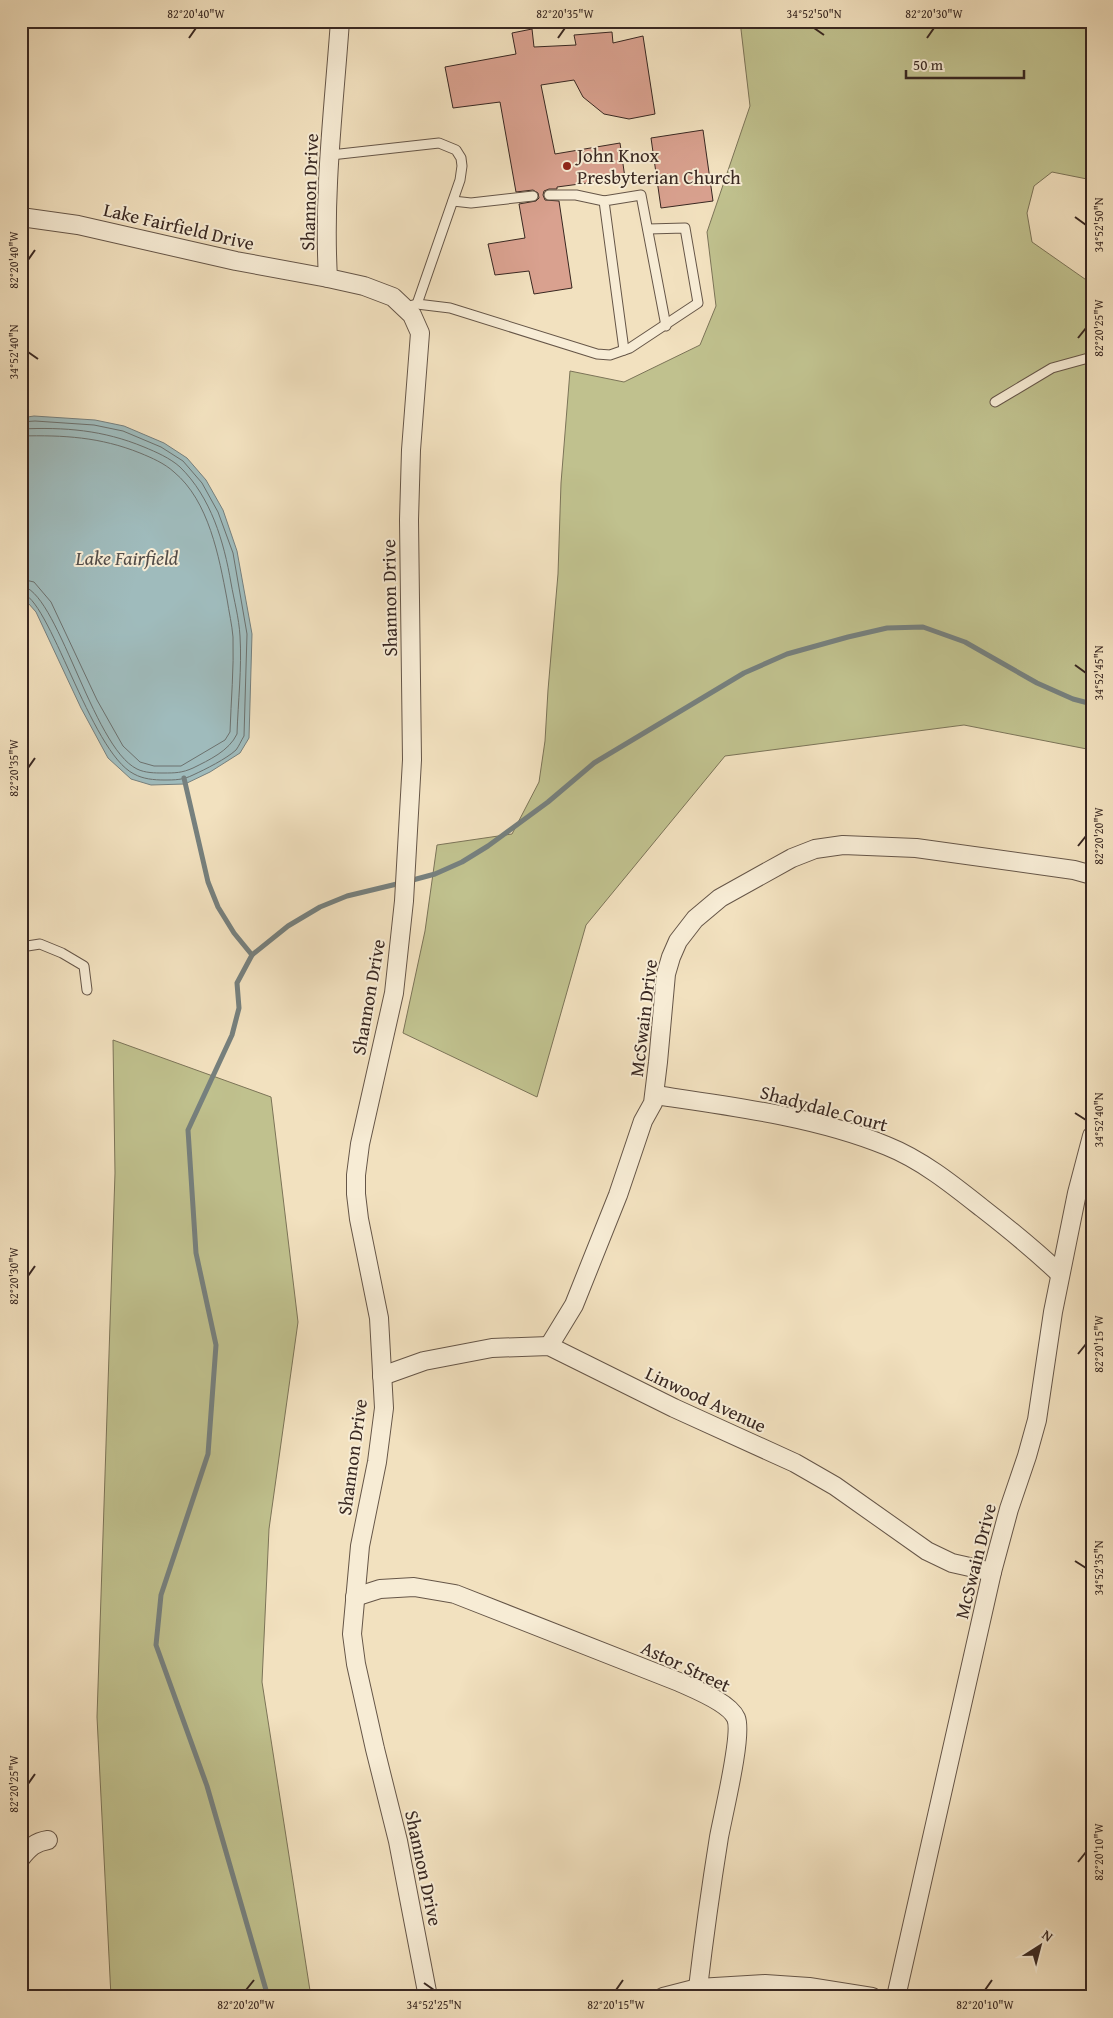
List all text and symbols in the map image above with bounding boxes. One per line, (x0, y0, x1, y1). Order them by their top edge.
text: 82°20'40"W (167, 5, 226, 22)
text: 82°20'35"W (536, 5, 595, 22)
text: 34°52'50"N (786, 5, 842, 22)
text: 82°20'30"W (905, 5, 964, 22)
scale bar (906, 48, 1023, 80)
text: 50 m (913, 54, 944, 75)
street label: Shannon Drive (293, 133, 325, 251)
place label: John Knox Presbyterian Church (575, 141, 741, 191)
marker: John Knox Presbyterian Church (561, 160, 573, 172)
street label: Lake Fairfield Drive (101, 195, 257, 257)
text: 34°52'50"N (1090, 197, 1107, 253)
text: 82°20'40"W (5, 230, 22, 289)
text: 82°20'25"W (1090, 298, 1107, 357)
text: 34°52'40"N (5, 324, 22, 380)
street label: Shannon Drive (374, 539, 404, 657)
water label: Lake Fairfield (75, 543, 179, 572)
text: 34°52'45"N (1090, 645, 1107, 701)
text: 82°20'35"W (5, 738, 22, 797)
text: 82°20'20"W (1090, 806, 1107, 865)
street label: Shannon Drive (344, 937, 392, 1057)
street label: McSwain Drive (622, 958, 664, 1078)
street label: Shadydale Court (757, 1078, 891, 1139)
text: 34°52'40"N (1090, 1092, 1107, 1148)
text: 82°20'30"W (5, 1246, 22, 1305)
text: 82°20'15"W (1090, 1314, 1107, 1373)
street label: Linwood Avenue (641, 1359, 771, 1439)
street label: Shannon Drive (330, 1397, 374, 1517)
street label: McSwain Drive (947, 1500, 1003, 1622)
text: 34°52'35"N (1090, 1540, 1107, 1596)
street label: Astor Street (637, 1633, 735, 1699)
text: 82°20'25"W (5, 1754, 22, 1813)
street label: Shannon Drive (398, 1808, 450, 1928)
text: 82°20'10"W (1090, 1822, 1107, 1881)
north arrow (1016, 1920, 1066, 1970)
text: N (1038, 1925, 1058, 1947)
text: 82°20'20"W (217, 1996, 276, 2013)
text: 34°52'25"N (406, 1996, 462, 2013)
text: 82°20'15"W (587, 1996, 646, 2013)
text: 82°20'10"W (956, 1996, 1015, 2013)

